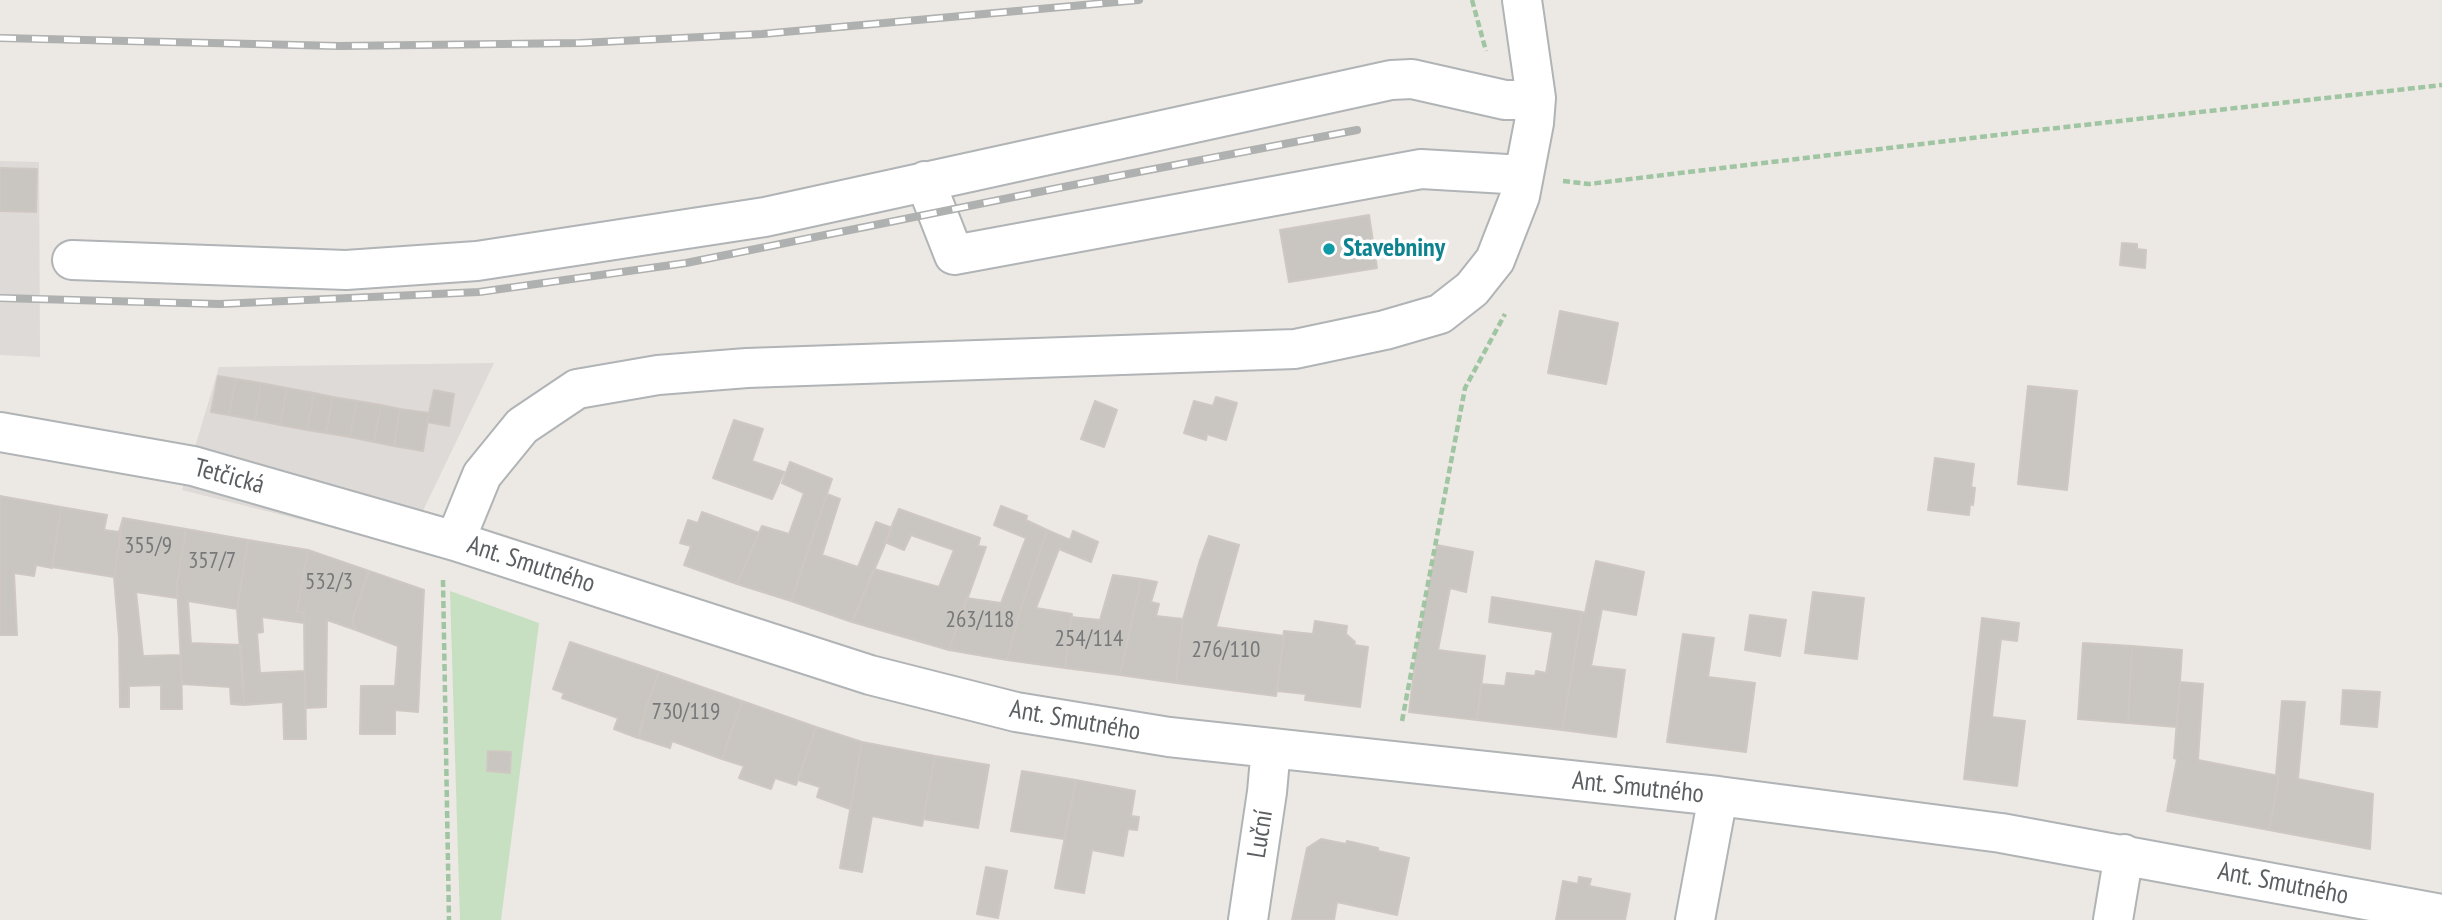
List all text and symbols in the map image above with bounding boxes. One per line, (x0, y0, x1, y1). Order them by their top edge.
place label: Stavebniny (1343, 233, 1445, 265)
marker: Stavebniny (1321, 241, 1337, 257)
street label: Tetčická (191, 453, 267, 501)
street label: Ant. Smutného (463, 530, 599, 600)
house number: 355/9 (124, 532, 172, 560)
house number: 357/7 (188, 547, 236, 575)
house number: 532/3 (305, 568, 353, 596)
house number: 263/118 (946, 606, 1014, 634)
house number: 254/114 (1055, 625, 1123, 653)
house number: 276/110 (1192, 636, 1260, 664)
street label: Ant. Smutného (1007, 694, 1143, 748)
house number: 730/119 (652, 698, 720, 726)
street label: Ant. Smutného (1571, 766, 1705, 810)
street label: Luční (1242, 808, 1280, 860)
street label: Ant. Smutného (2215, 856, 2351, 912)

